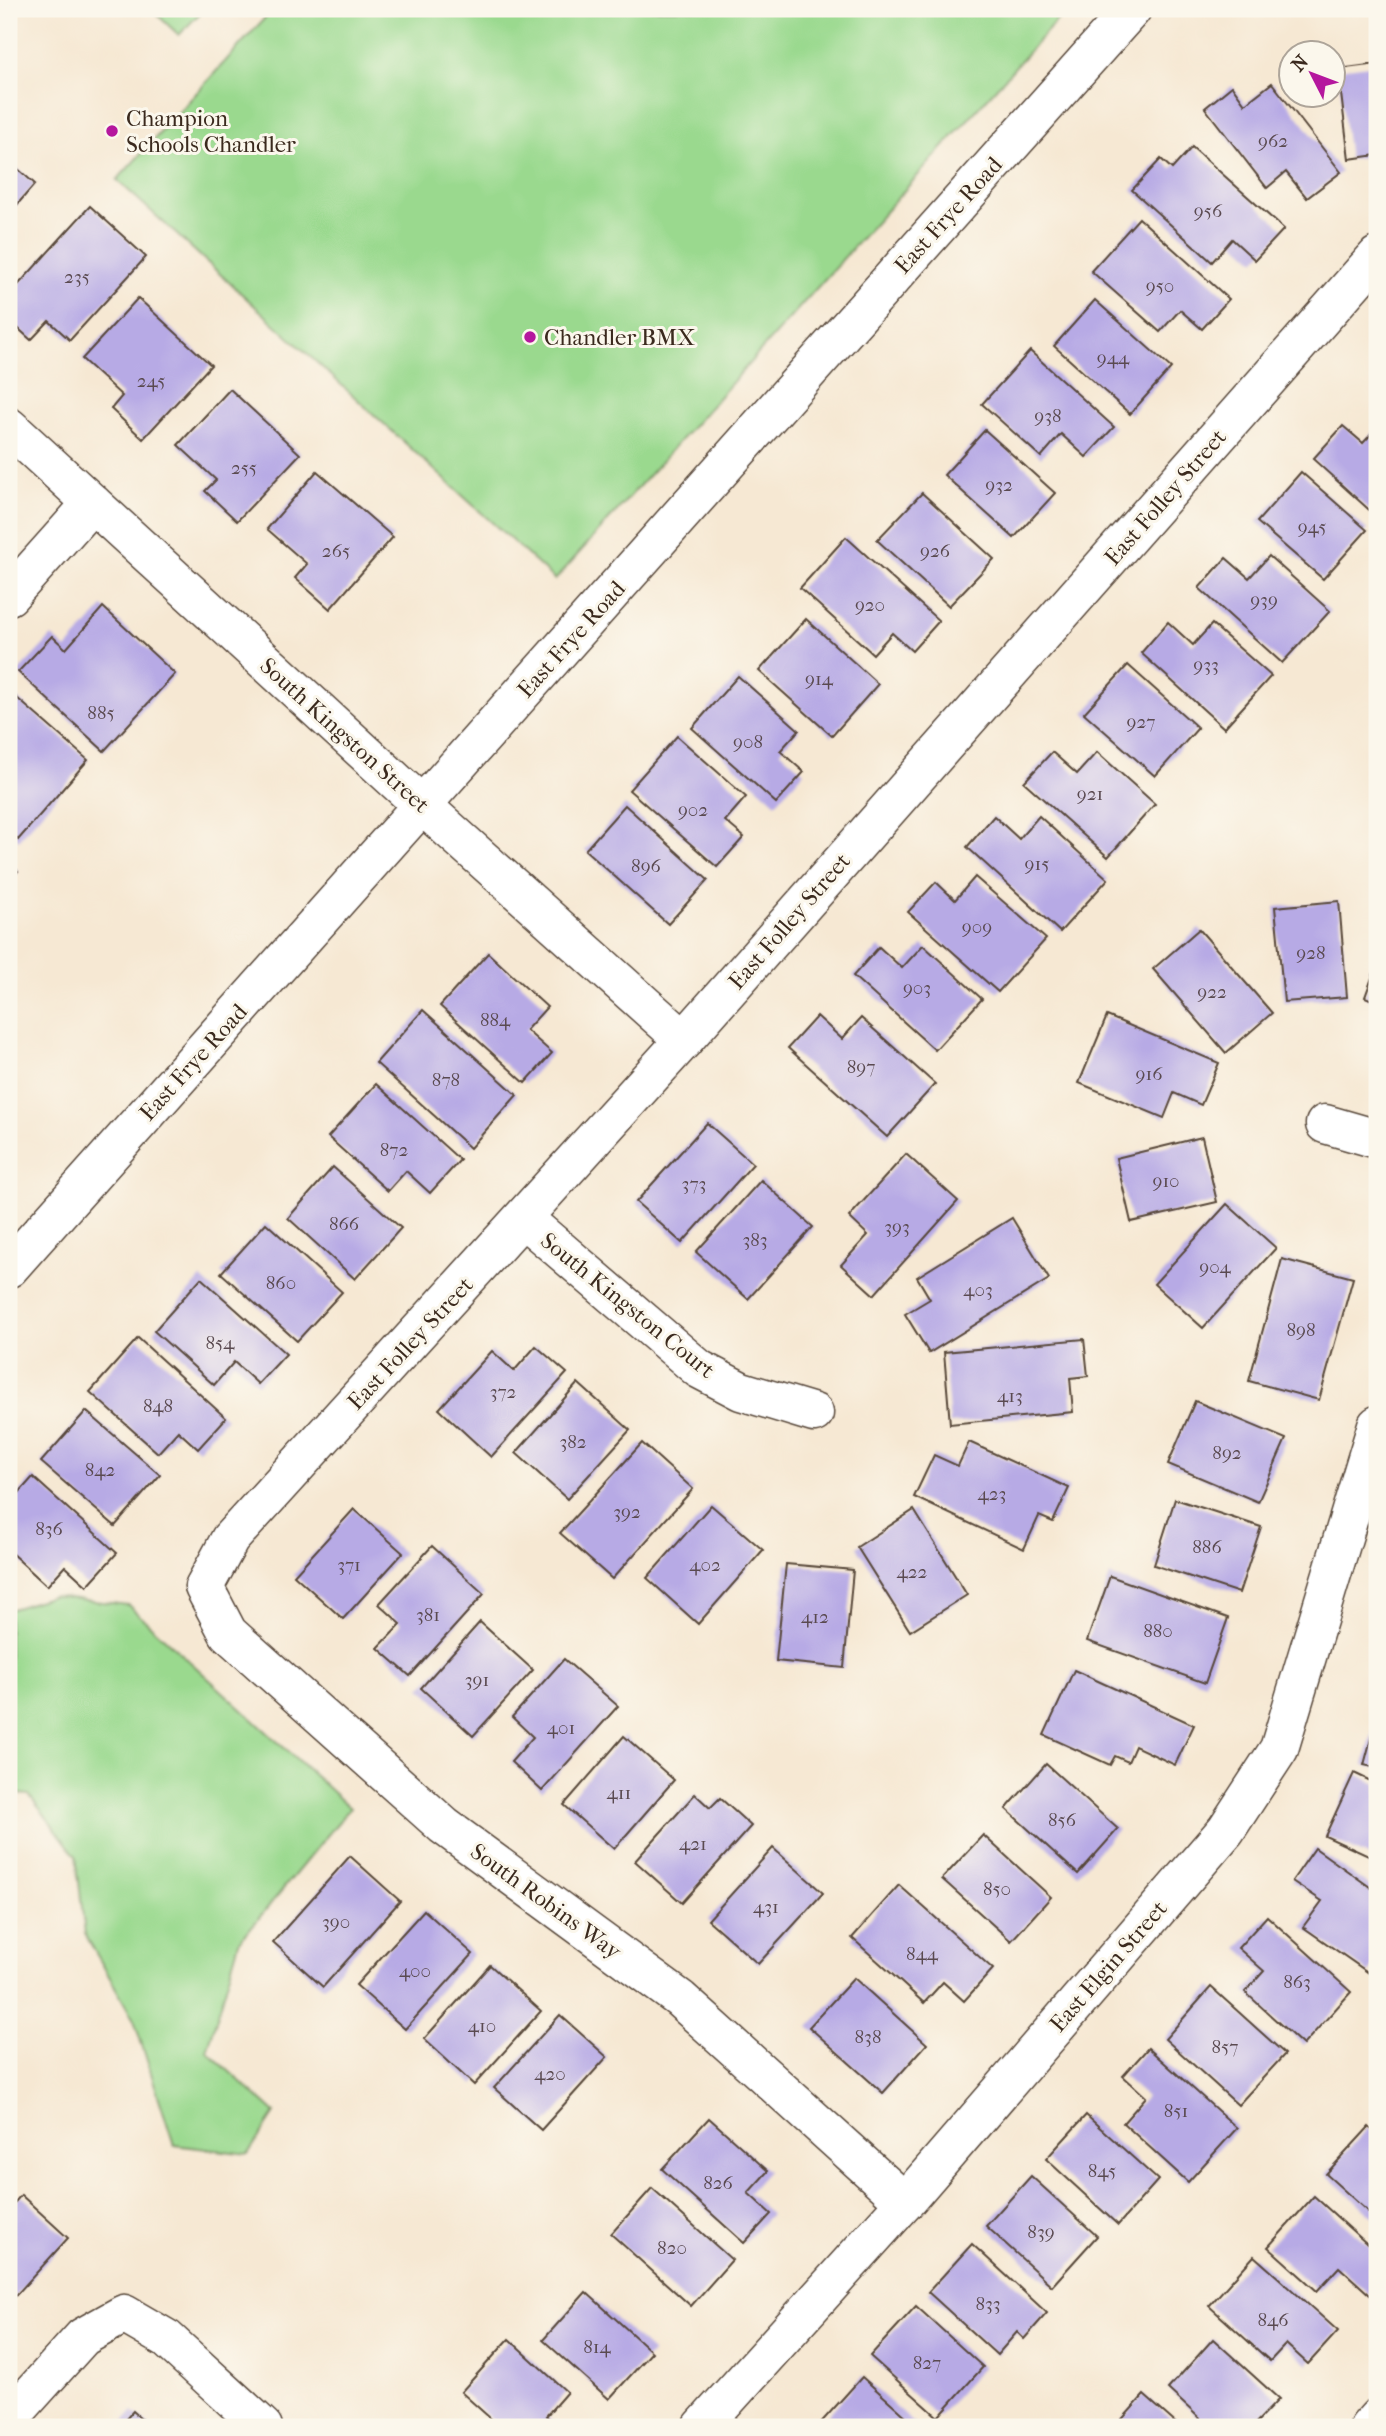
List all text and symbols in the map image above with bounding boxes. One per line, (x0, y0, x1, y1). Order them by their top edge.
north arrow (1278, 38, 1348, 108)
text: N (1287, 50, 1313, 76)
place label: Champion Schools Chandler (126, 105, 296, 158)
marker: Champion Schools Chandler (104, 123, 120, 139)
house number: 962 (1258, 130, 1288, 152)
street label: East Frye Road (889, 151, 1008, 279)
house number: 956 (1194, 200, 1223, 222)
house number: 235 (64, 266, 90, 288)
house number: 950 (1146, 275, 1174, 297)
place label: Chandler BMX (544, 324, 695, 351)
marker: Chandler BMX (522, 329, 538, 345)
house number: 944 (1097, 347, 1130, 369)
house number: 245 (137, 370, 165, 392)
house number: 938 (1034, 405, 1062, 427)
street label: East Folley Street (1099, 424, 1232, 571)
house number: 255 (231, 457, 257, 479)
house number: 932 (985, 474, 1013, 496)
house number: 945 (1298, 516, 1326, 538)
house number: 265 (322, 540, 350, 562)
house number: 926 (920, 540, 951, 562)
street label: East Frye Road (512, 575, 631, 703)
house number: 939 (1250, 589, 1278, 611)
house number: 920 (855, 594, 885, 616)
street label: South Kingston Street (254, 652, 435, 819)
house number: 933 (1193, 654, 1219, 676)
house number: 914 (805, 668, 834, 690)
house number: 885 (87, 702, 115, 724)
house number: 927 (1127, 711, 1155, 733)
house number: 908 (733, 731, 763, 753)
house number: 921 (1077, 783, 1103, 805)
house number: 902 (678, 799, 708, 821)
street label: East Folley Street (723, 848, 856, 995)
house number: 915 (1025, 853, 1049, 875)
house number: 896 (631, 855, 662, 877)
house number: 909 (962, 916, 992, 938)
house number: 928 (1296, 942, 1326, 964)
house number: 903 (903, 977, 931, 999)
house number: 922 (1197, 981, 1227, 1003)
street label: East Frye Road (134, 998, 253, 1126)
house number: 884 (480, 1009, 511, 1031)
house number: 897 (847, 1056, 875, 1078)
house number: 916 (1136, 1063, 1163, 1085)
house number: 878 (432, 1069, 460, 1091)
house number: 872 (380, 1139, 408, 1161)
house number: 910 (1152, 1170, 1180, 1192)
house number: 373 (682, 1173, 706, 1195)
house number: 866 (329, 1213, 360, 1235)
house number: 393 (884, 1216, 910, 1238)
street label: South Kingston Court (535, 1227, 720, 1384)
house number: 383 (742, 1229, 768, 1251)
house number: 904 (1199, 1256, 1232, 1278)
street label: East Folley Street (342, 1271, 479, 1415)
house number: 860 (266, 1272, 296, 1294)
house number: 403 (963, 1279, 993, 1301)
house number: 898 (1286, 1319, 1316, 1341)
house number: 854 (206, 1332, 235, 1354)
house number: 372 (490, 1381, 517, 1403)
house number: 413 (997, 1385, 1023, 1407)
house number: 848 (143, 1395, 173, 1417)
house number: 382 (559, 1431, 587, 1453)
house number: 892 (1212, 1442, 1242, 1464)
house number: 842 (85, 1459, 115, 1481)
house number: 423 (978, 1483, 1006, 1505)
house number: 392 (613, 1501, 641, 1523)
house number: 836 (35, 1518, 64, 1540)
house number: 886 (1192, 1536, 1222, 1558)
house number: 371 (337, 1554, 361, 1576)
house number: 402 (689, 1554, 721, 1576)
house number: 422 (897, 1561, 928, 1583)
house number: 381 (416, 1604, 440, 1626)
house number: 412 (801, 1606, 829, 1628)
house number: 880 (1143, 1620, 1173, 1642)
house number: 391 (465, 1669, 489, 1691)
house number: 401 (547, 1717, 575, 1739)
house number: 411 (607, 1782, 631, 1804)
house number: 856 (1048, 1809, 1077, 1831)
house number: 421 (679, 1833, 707, 1855)
street label: South Robins Way (465, 1838, 627, 1965)
house number: 850 (983, 1878, 1011, 1900)
street label: East Elgin Street (1044, 1895, 1173, 2037)
house number: 431 (753, 1896, 779, 1918)
house number: 390 (322, 1911, 350, 1933)
house number: 844 (906, 1943, 939, 1965)
house number: 400 (399, 1960, 431, 1982)
house number: 863 (1283, 1971, 1311, 1993)
house number: 410 (468, 2015, 496, 2037)
house number: 838 (855, 2026, 881, 2048)
house number: 857 (1212, 2036, 1238, 2058)
house number: 420 (534, 2063, 566, 2085)
house number: 851 (1164, 2100, 1188, 2122)
house number: 845 (1088, 2160, 1116, 2182)
house number: 826 (703, 2172, 734, 2194)
house number: 839 (1027, 2221, 1055, 2243)
house number: 820 (657, 2237, 687, 2259)
house number: 833 (975, 2293, 1001, 2315)
house number: 846 (1258, 2309, 1289, 2331)
house number: 814 (583, 2336, 612, 2358)
house number: 827 (913, 2352, 941, 2374)

